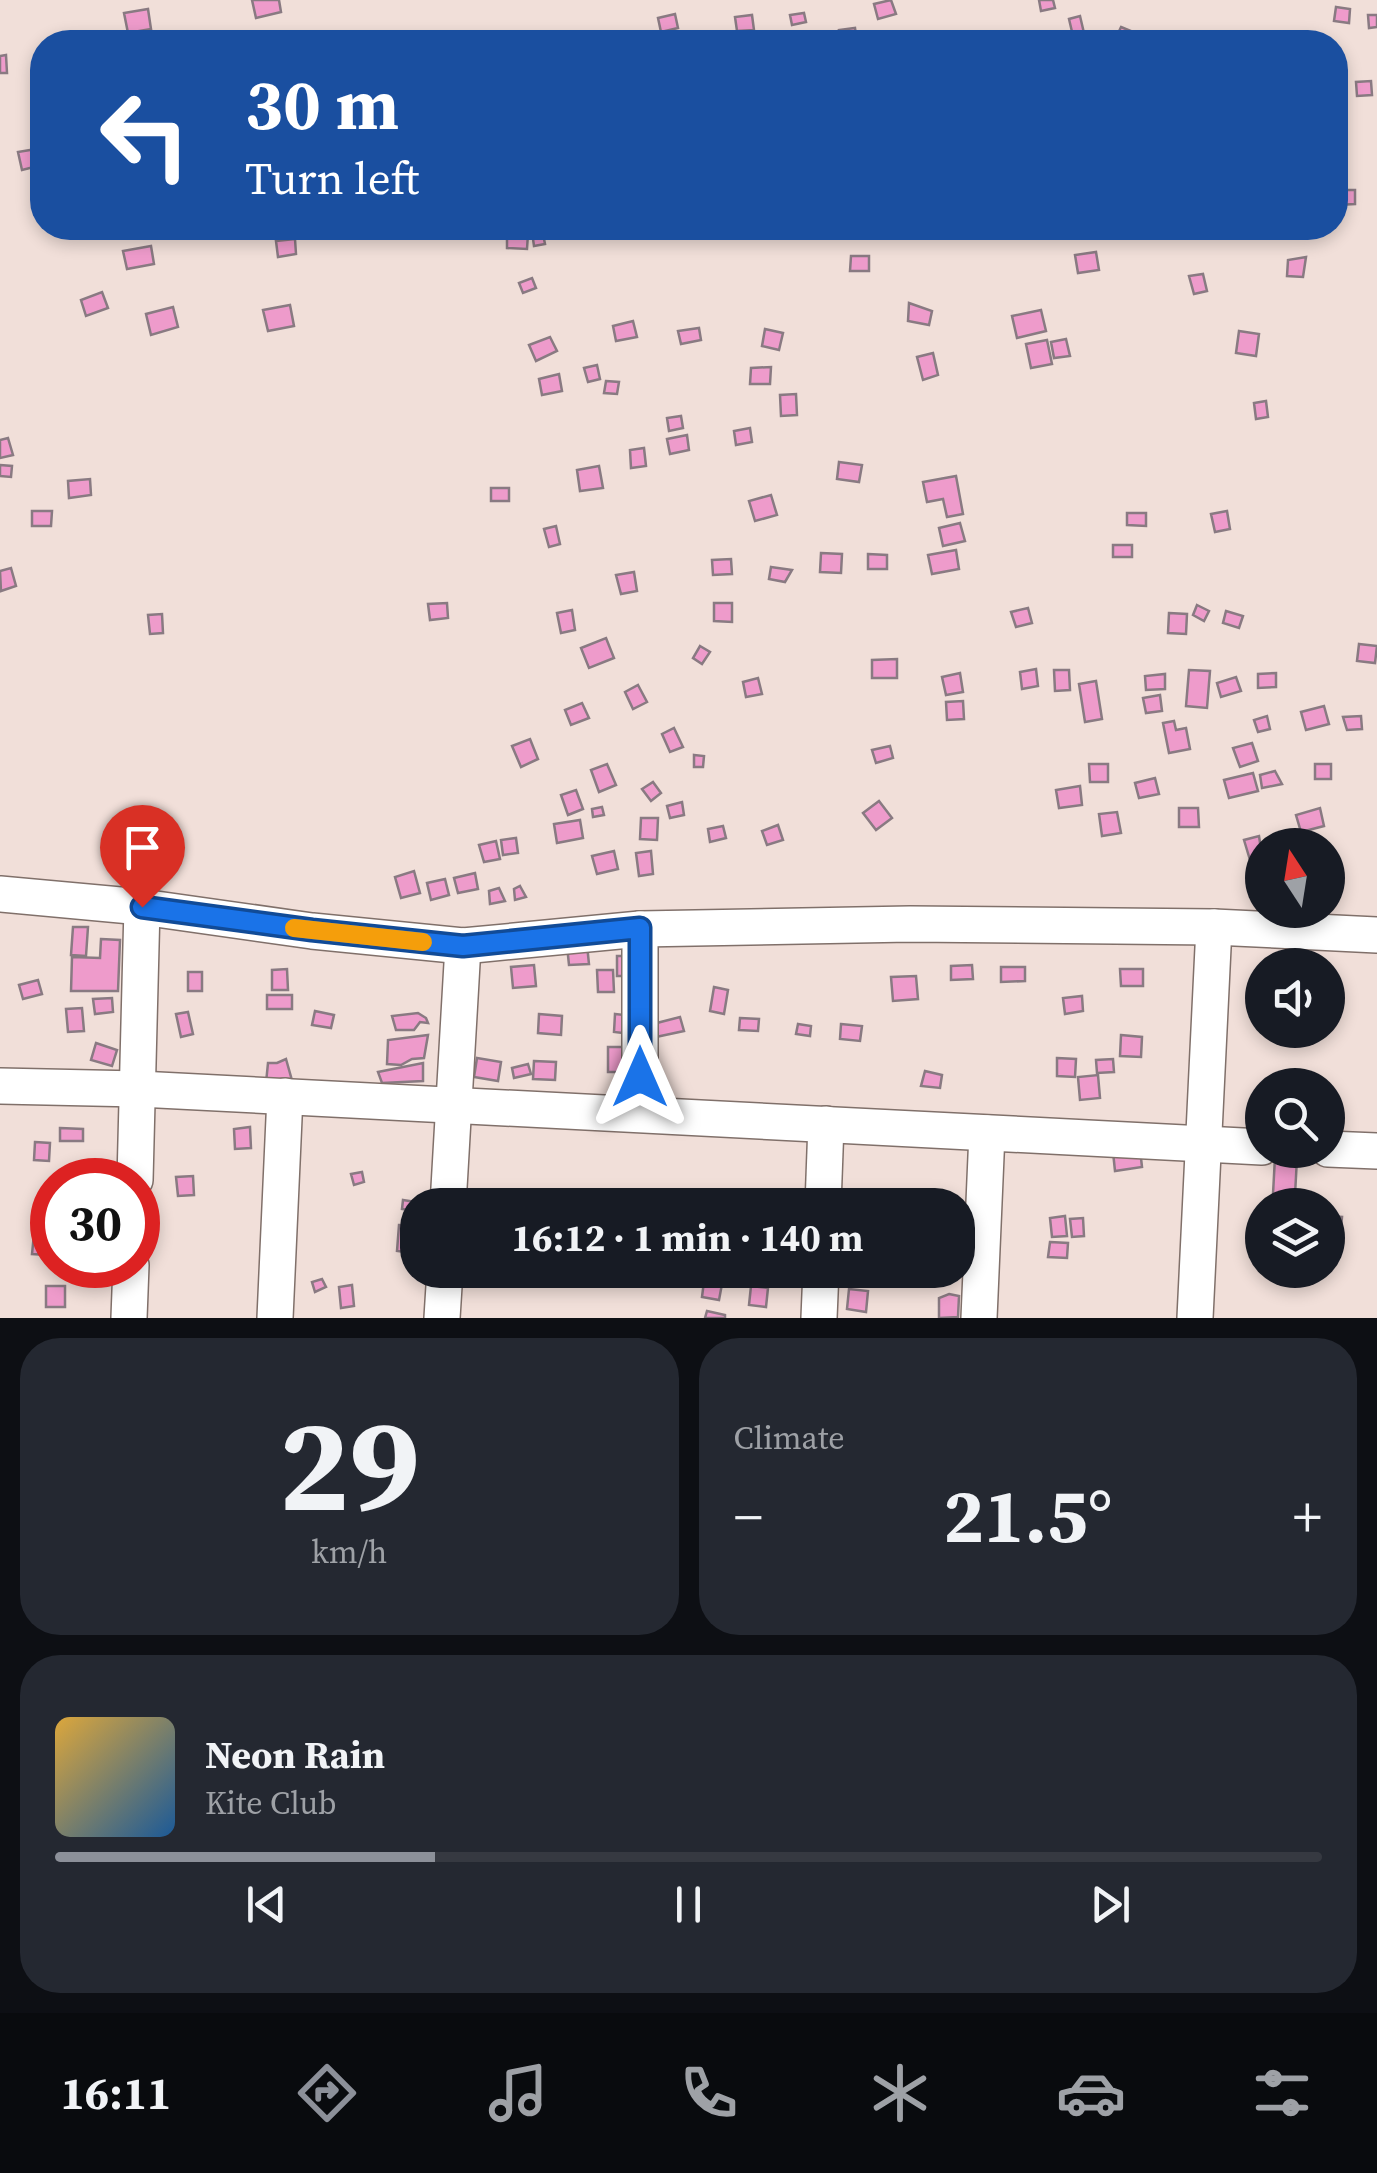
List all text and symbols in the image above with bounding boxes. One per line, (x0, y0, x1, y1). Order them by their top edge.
text: 30 m (245, 56, 399, 152)
icon: left (80, 70, 210, 200)
text: Turn left (245, 147, 419, 209)
pin (100, 805, 185, 908)
icon: arrive (115, 820, 170, 875)
north arrow (1245, 828, 1345, 928)
map controls (1245, 828, 1345, 1288)
button: sound (1245, 948, 1345, 1048)
position arrow (588, 1025, 692, 1129)
button: search (1245, 1068, 1345, 1168)
speed limit sign: 30 (30, 1158, 160, 1288)
button: layers (1245, 1188, 1345, 1288)
text: 16:12 · 1 min · 140 m (511, 1212, 864, 1264)
text: 29 (279, 1375, 420, 1554)
text: Climate (734, 1416, 845, 1460)
text: 21.5° (943, 1464, 1112, 1567)
text: − (734, 1479, 763, 1554)
text: + (1293, 1479, 1322, 1554)
text: km/h (311, 1530, 387, 1574)
text: Neon Rain (205, 1729, 385, 1781)
text: Kite Club (205, 1781, 337, 1825)
icon: previous (239, 1877, 294, 1932)
icon: pause (661, 1877, 716, 1932)
icon: next (1083, 1877, 1138, 1932)
icon: directions (292, 2058, 362, 2128)
icon: music (483, 2058, 553, 2128)
icon: phone (674, 2058, 744, 2128)
icon: climate (865, 2058, 935, 2128)
icon: car (1056, 2058, 1126, 2128)
icon: filters (1247, 2058, 1317, 2128)
text: 16:11 (60, 2062, 171, 2124)

